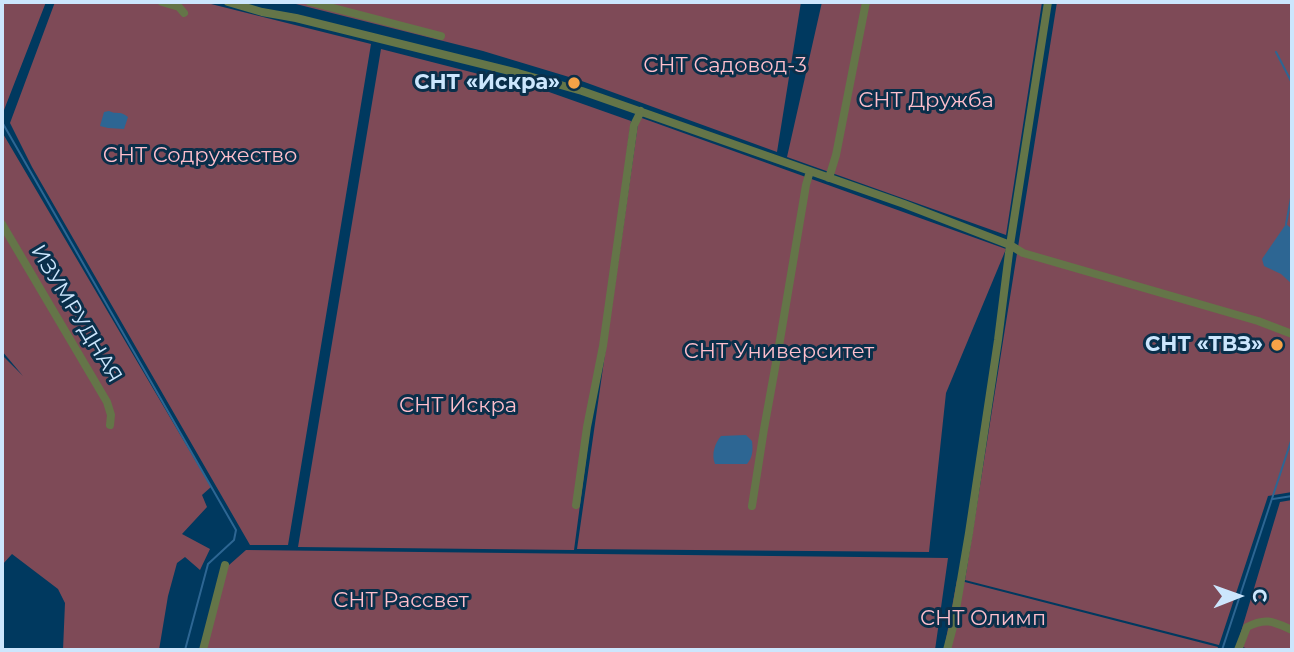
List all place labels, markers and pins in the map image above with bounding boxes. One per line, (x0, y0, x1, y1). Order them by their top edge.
place label: СНТ «Искра» (414, 70, 560, 96)
marker: СНТ «Искра» (566, 75, 582, 91)
place label: СНТ «ТВЗ» (1145, 332, 1263, 358)
marker: СНТ «ТВЗ» (1269, 337, 1285, 353)

